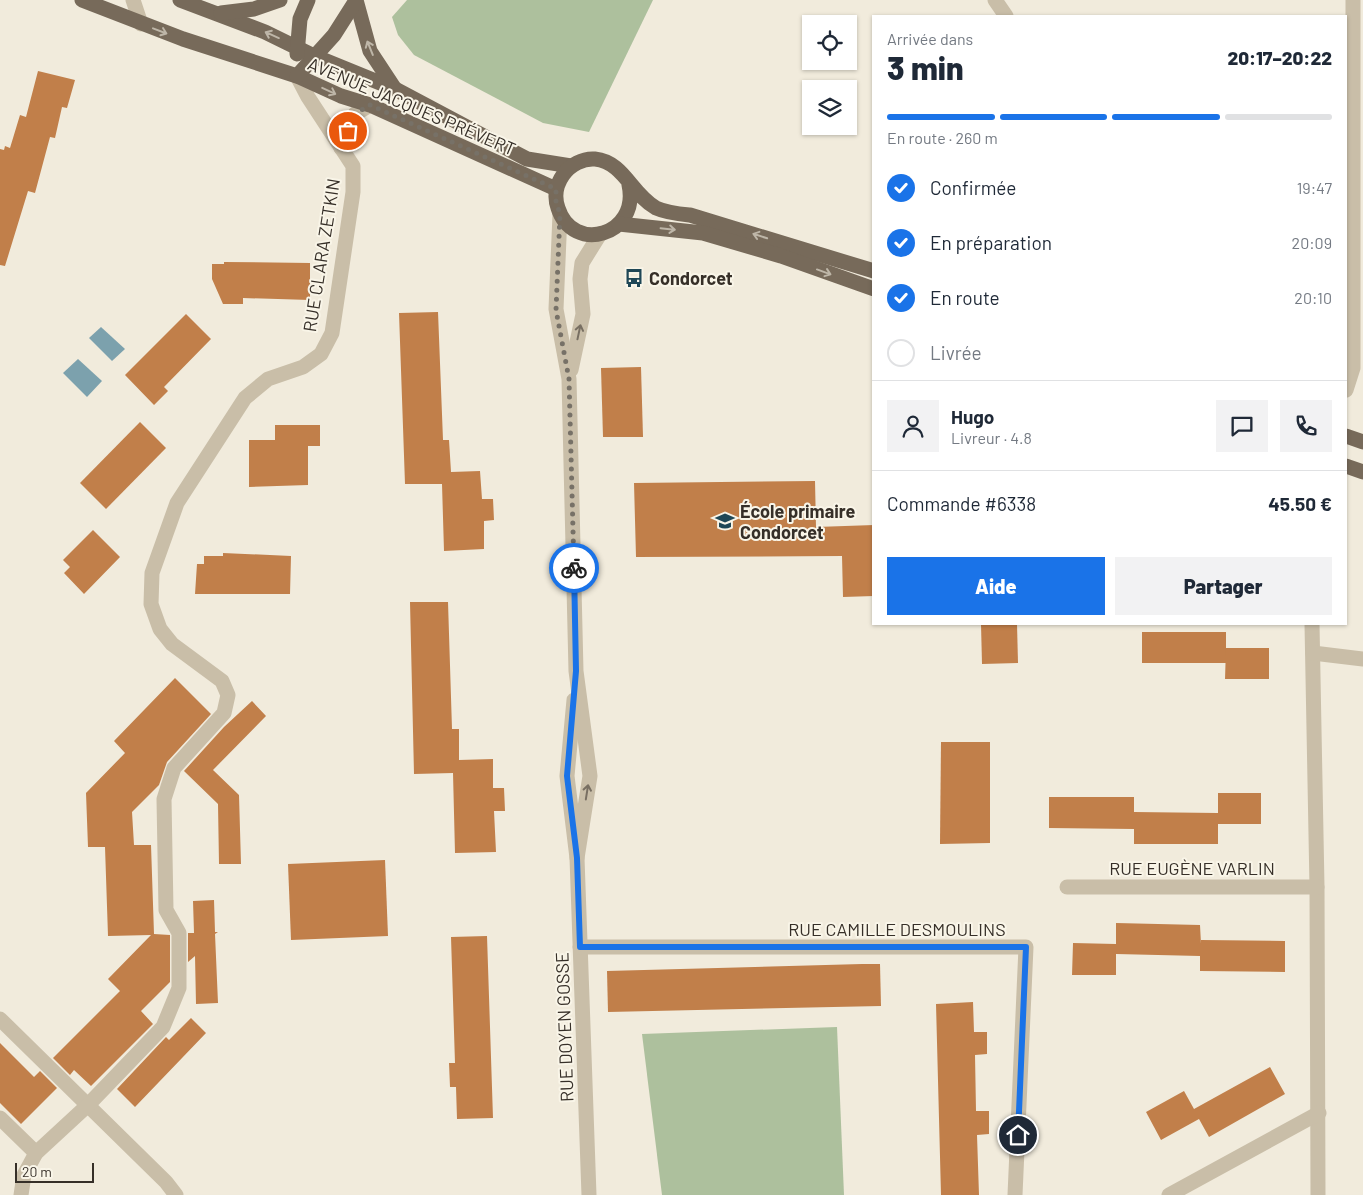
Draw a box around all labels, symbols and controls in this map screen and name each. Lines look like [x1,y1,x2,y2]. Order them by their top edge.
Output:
map controls [802,15,857,135]
button: locate [802,15,857,70]
one-way arrow [152,26,167,36]
text: Arrivée dans [887,29,973,48]
one-way arrow [265,30,280,40]
one-way arrow [365,41,374,56]
text: 20:17–20:22 [1227,46,1332,69]
text: 3 min [887,48,964,86]
street label: AVENUE JACQUES PRÉVERT [305,52,519,160]
button: layers [802,80,857,135]
one-way arrow [321,87,336,96]
pin [327,110,369,152]
icon: bag [334,117,362,145]
text: En route · 260 m [887,128,998,147]
icon: check [887,174,915,202]
text: Confirmée [930,176,1017,199]
street label: RUE CLARA ZETKIN [298,177,344,333]
text: 19:47 [1297,178,1332,197]
one-way arrow [659,224,675,234]
icon: check [887,229,915,257]
one-way arrow [753,231,769,240]
text: En préparation [930,231,1052,254]
text: 20:09 [1292,233,1332,252]
bus stop icon: Condorcet [623,267,645,289]
place label: Condorcet [649,267,733,289]
one-way arrow [816,268,831,277]
icon: check [887,284,915,312]
text: En route [930,286,1000,309]
text: 20:10 [1294,288,1332,307]
one-way arrow [575,324,585,340]
text: Livrée [930,341,982,364]
button: person [887,400,939,452]
button: chat [1216,400,1268,452]
button: phone [1280,400,1332,452]
text: Hugo [951,405,994,428]
text: Livreur · 4.8 [951,428,1032,447]
text: Commande #6338 [887,492,1036,515]
text: 45.50 € [1268,492,1332,515]
place label: École primaire Condorcet [740,500,855,543]
school or university icon: École primaire Condorcet [714,510,736,532]
courier [549,543,599,593]
icon: bike [560,554,588,582]
button: Aide [887,557,1105,615]
button: Partager [1115,557,1332,615]
one-way arrow [582,785,592,801]
street label: RUE EUGÈNE VARLIN [1109,857,1275,879]
street label: RUE CAMILLE DESMOULINS [788,918,1006,940]
street label: RUE DOYEN GOSSE [550,952,578,1102]
pin [997,1114,1039,1156]
icon: home [1004,1121,1032,1149]
scale bar [15,1160,94,1183]
text: 20 m [22,1163,52,1180]

